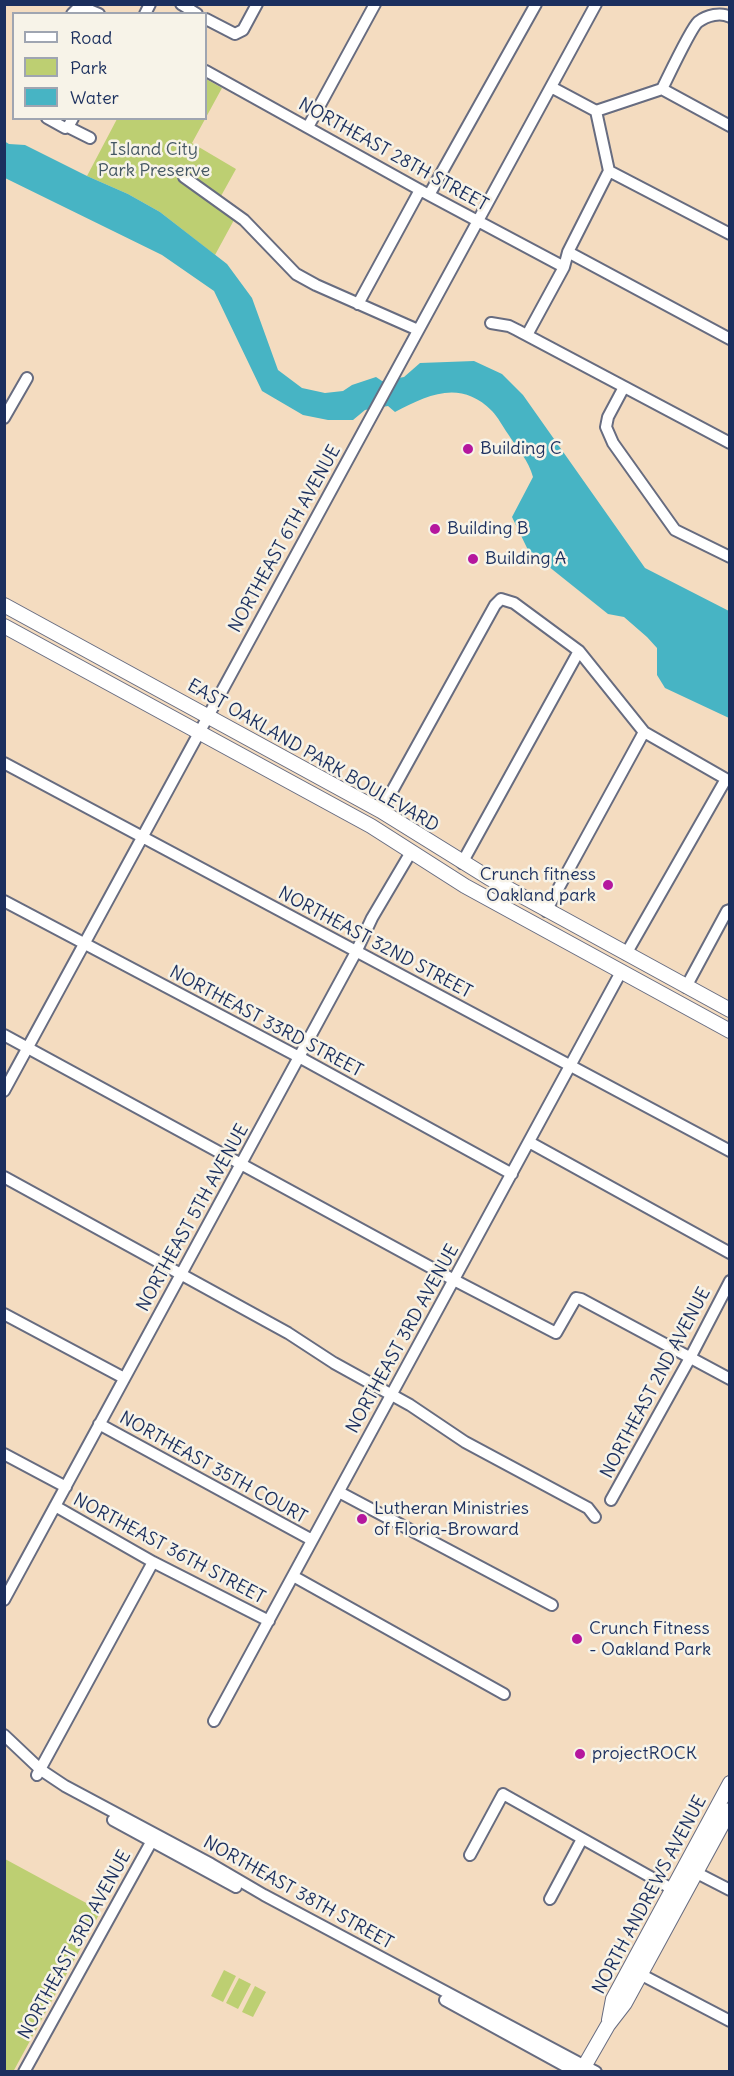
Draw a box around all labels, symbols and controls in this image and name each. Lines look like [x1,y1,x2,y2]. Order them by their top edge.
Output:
legend [12,12,207,120]
text: Road [70,26,112,49]
text: Park [70,56,107,79]
text: Water [70,86,119,109]
street label: NORTHEAST 28TH STREET [294,94,492,216]
park label: Island City Park Preserve [98,139,210,182]
place label: Building C [480,438,562,460]
street label: NORTHEAST 6TH AVENUE [224,442,346,636]
marker: Building C [461,442,475,456]
place label: Building B [447,518,529,540]
marker: Building B [428,522,442,536]
place label: Building A [485,548,566,570]
marker: Building A [466,552,480,566]
street label: EAST OAKLAND PARK BOULEVARD [183,675,443,837]
place label: Crunch fitness Oakland park [480,864,596,906]
marker: Crunch fitness Oakland park [601,878,615,892]
street label: NORTHEAST 32ND STREET [274,883,476,1003]
street label: NORTHEAST 33RD STREET [166,962,366,1082]
street label: NORTHEAST 5TH AVENUE [132,1121,254,1315]
street label: NORTHEAST 3RD AVENUE [342,1241,464,1437]
street label: NORTHEAST 2ND AVENUE [596,1284,716,1482]
street label: NORTHEAST 35TH COURT [115,1407,311,1529]
street label: NORTHEAST 36TH STREET [69,1489,269,1609]
place label: Lutheran Ministries of Floria-Broward [374,1498,529,1540]
marker: Lutheran Ministries of Floria-Broward [355,1512,369,1526]
place label: Crunch Fitness - Oakland Park [589,1618,711,1660]
marker: Crunch Fitness - Oakland Park [570,1632,584,1646]
place label: projectROCK [592,1743,697,1765]
marker: projectROCK [573,1747,587,1761]
street label: NORTH ANDREWS AVENUE [588,1792,712,1998]
street label: NORTHEAST 38TH STREET [199,1832,397,1954]
street label: NORTHEAST 3RD AVENUE [14,1847,136,2043]

